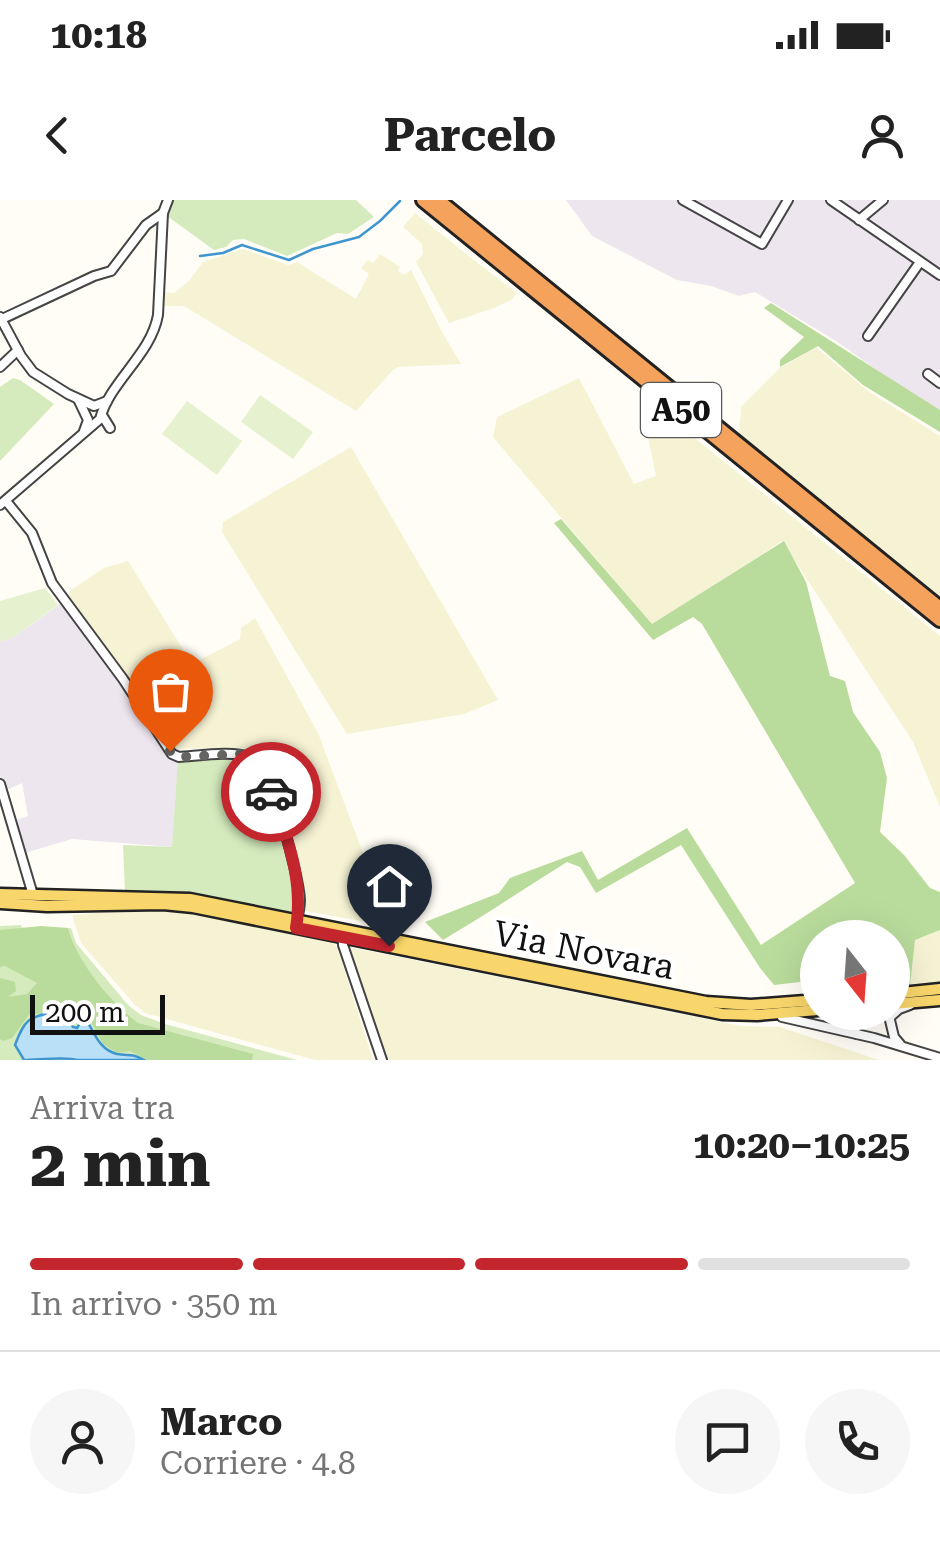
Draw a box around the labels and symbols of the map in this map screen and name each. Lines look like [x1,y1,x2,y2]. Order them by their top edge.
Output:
road number: A50 [641,383,721,437]
pin [128,649,213,752]
courier [221,742,321,842]
pin [347,844,432,947]
street label: Via Novara [490,913,678,988]
north arrow [800,920,910,1030]
scale bar [30,990,165,1034]

